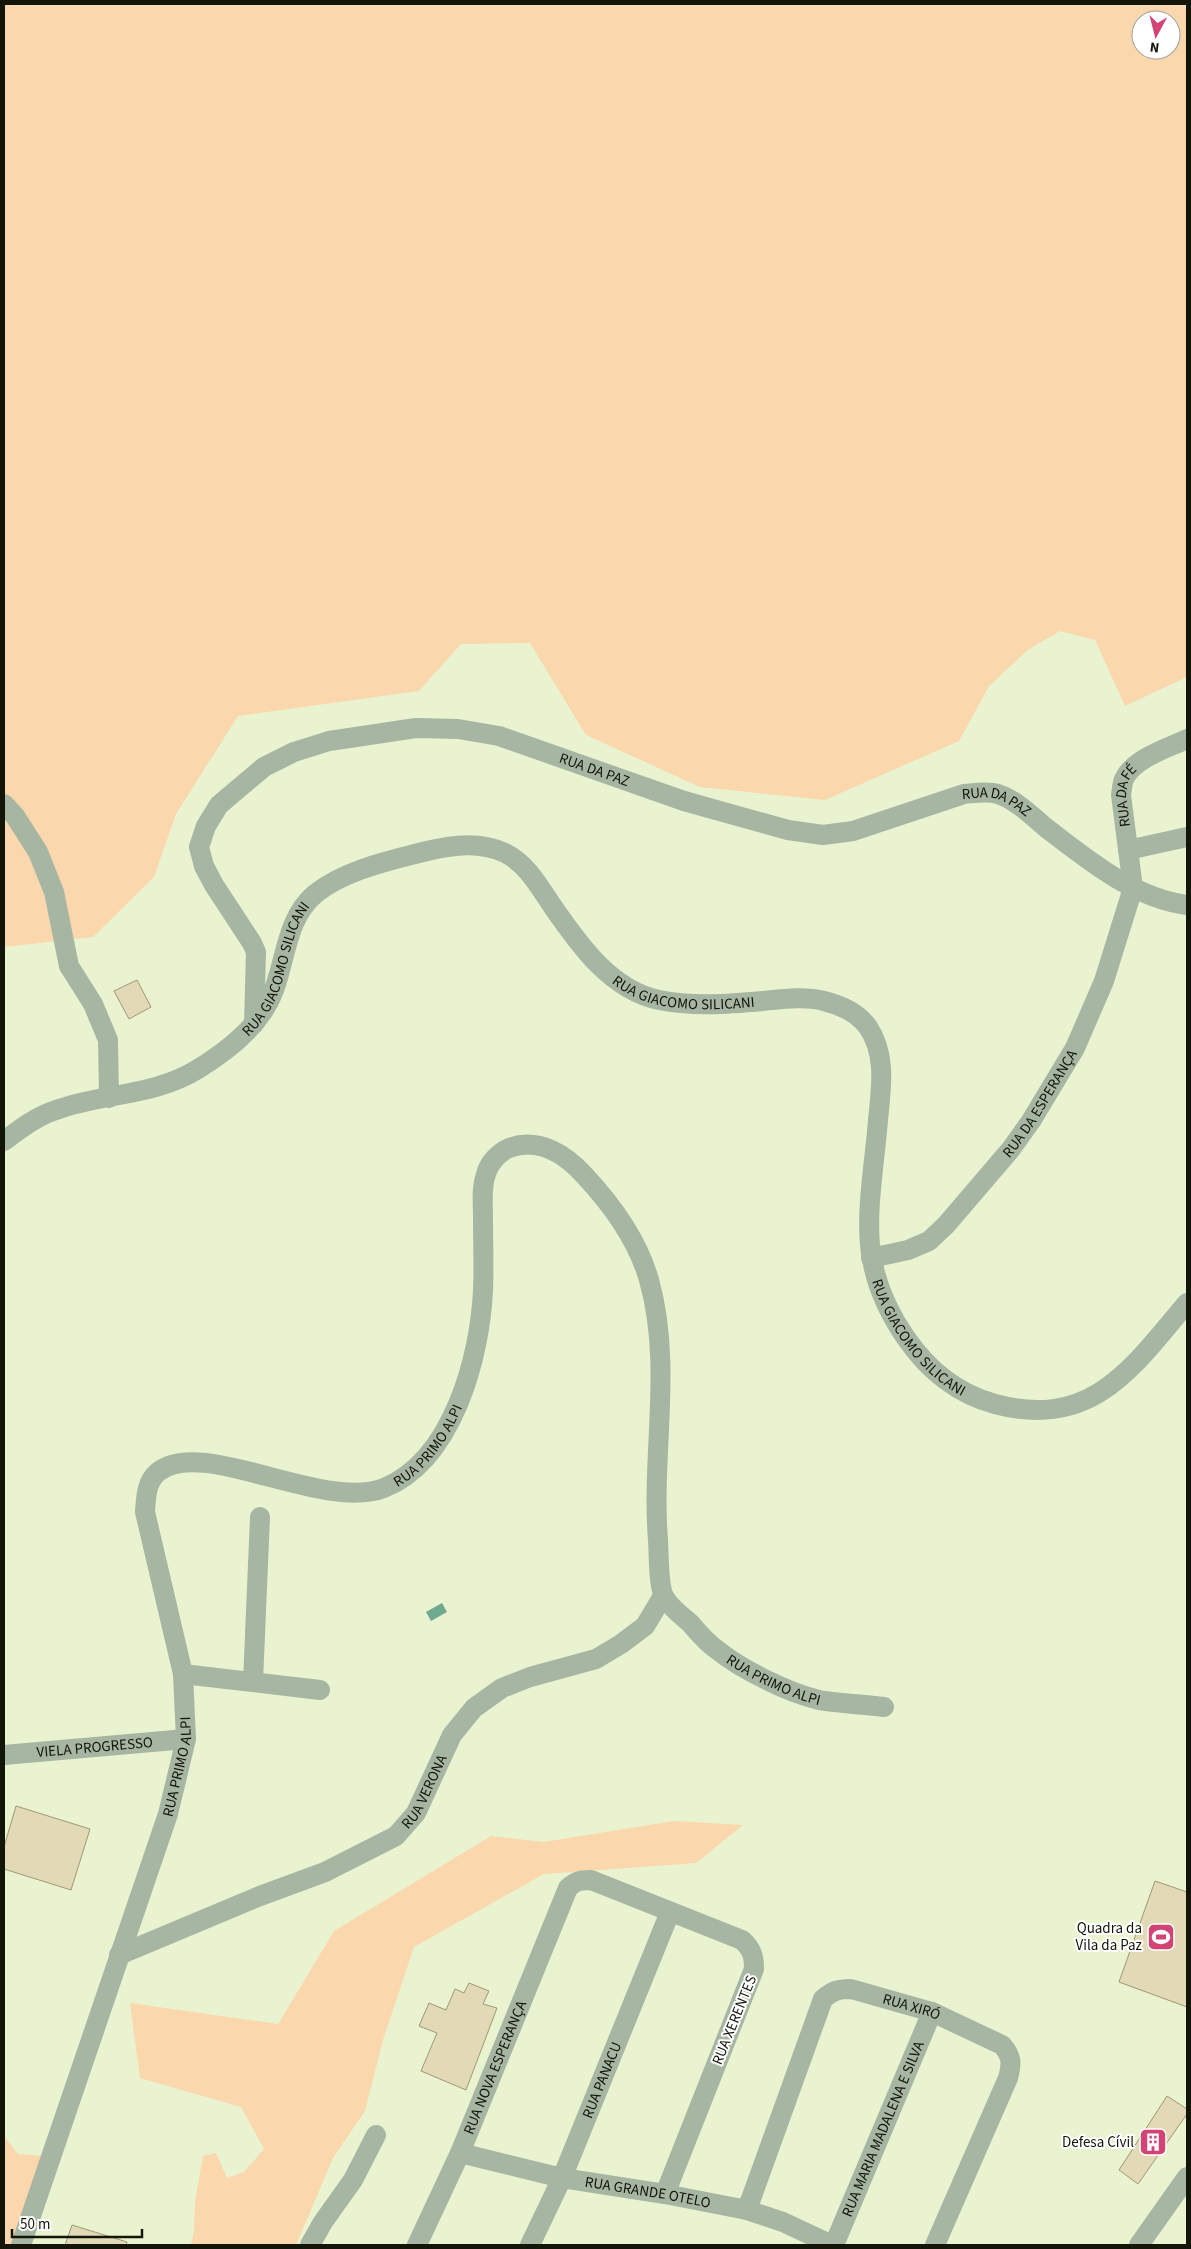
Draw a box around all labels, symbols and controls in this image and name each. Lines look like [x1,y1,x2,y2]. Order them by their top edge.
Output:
north arrow [1131,10,1181,60]
text: N [1149,36,1160,57]
street label: RUA DA PAZ [556,748,632,792]
street label: RUA DA FÉ [1111,759,1142,828]
street label: RUA DA PAZ [961,782,1036,822]
street label: RUA GIACOMO SILICANI [238,897,315,1041]
street label: RUA GIACOMO SILICANI [608,971,756,1015]
street label: RUA DA ESPERANÇA [998,1045,1083,1163]
street label: RUA GIACOMO SILICANI [866,1276,969,1401]
street label: RUA PRIMO ALPI [390,1401,468,1492]
street label: RUA PRIMO ALPI [722,1649,823,1711]
street label: RUA PRIMO ALPI [158,1716,198,1819]
street label: VIELA PROGRESSO [36,1732,154,1763]
street label: RUA VERONA [397,1751,453,1834]
place label: Quadra da Vila da Paz [1076,1918,1142,1956]
sports icon: Quadra da Vila da Paz [1146,1922,1176,1952]
street label: RUA XERENTES [707,1972,762,2068]
street label: RUA XIRÓ [880,1989,944,2026]
street label: RUA NOVA ESPERANÇA [459,1997,532,2138]
street label: RUA MARIA MADALENA E SILVA [837,2037,930,2220]
street label: RUA PANACU [577,2039,627,2122]
building icon: Defesa Cívil [1138,2127,1168,2157]
place label: Defesa Cívil [1062,2132,1134,2153]
street label: RUA GRANDE OTELO [583,2172,713,2214]
scale bar [12,2206,142,2238]
text: 50 m [20,2214,50,2235]

